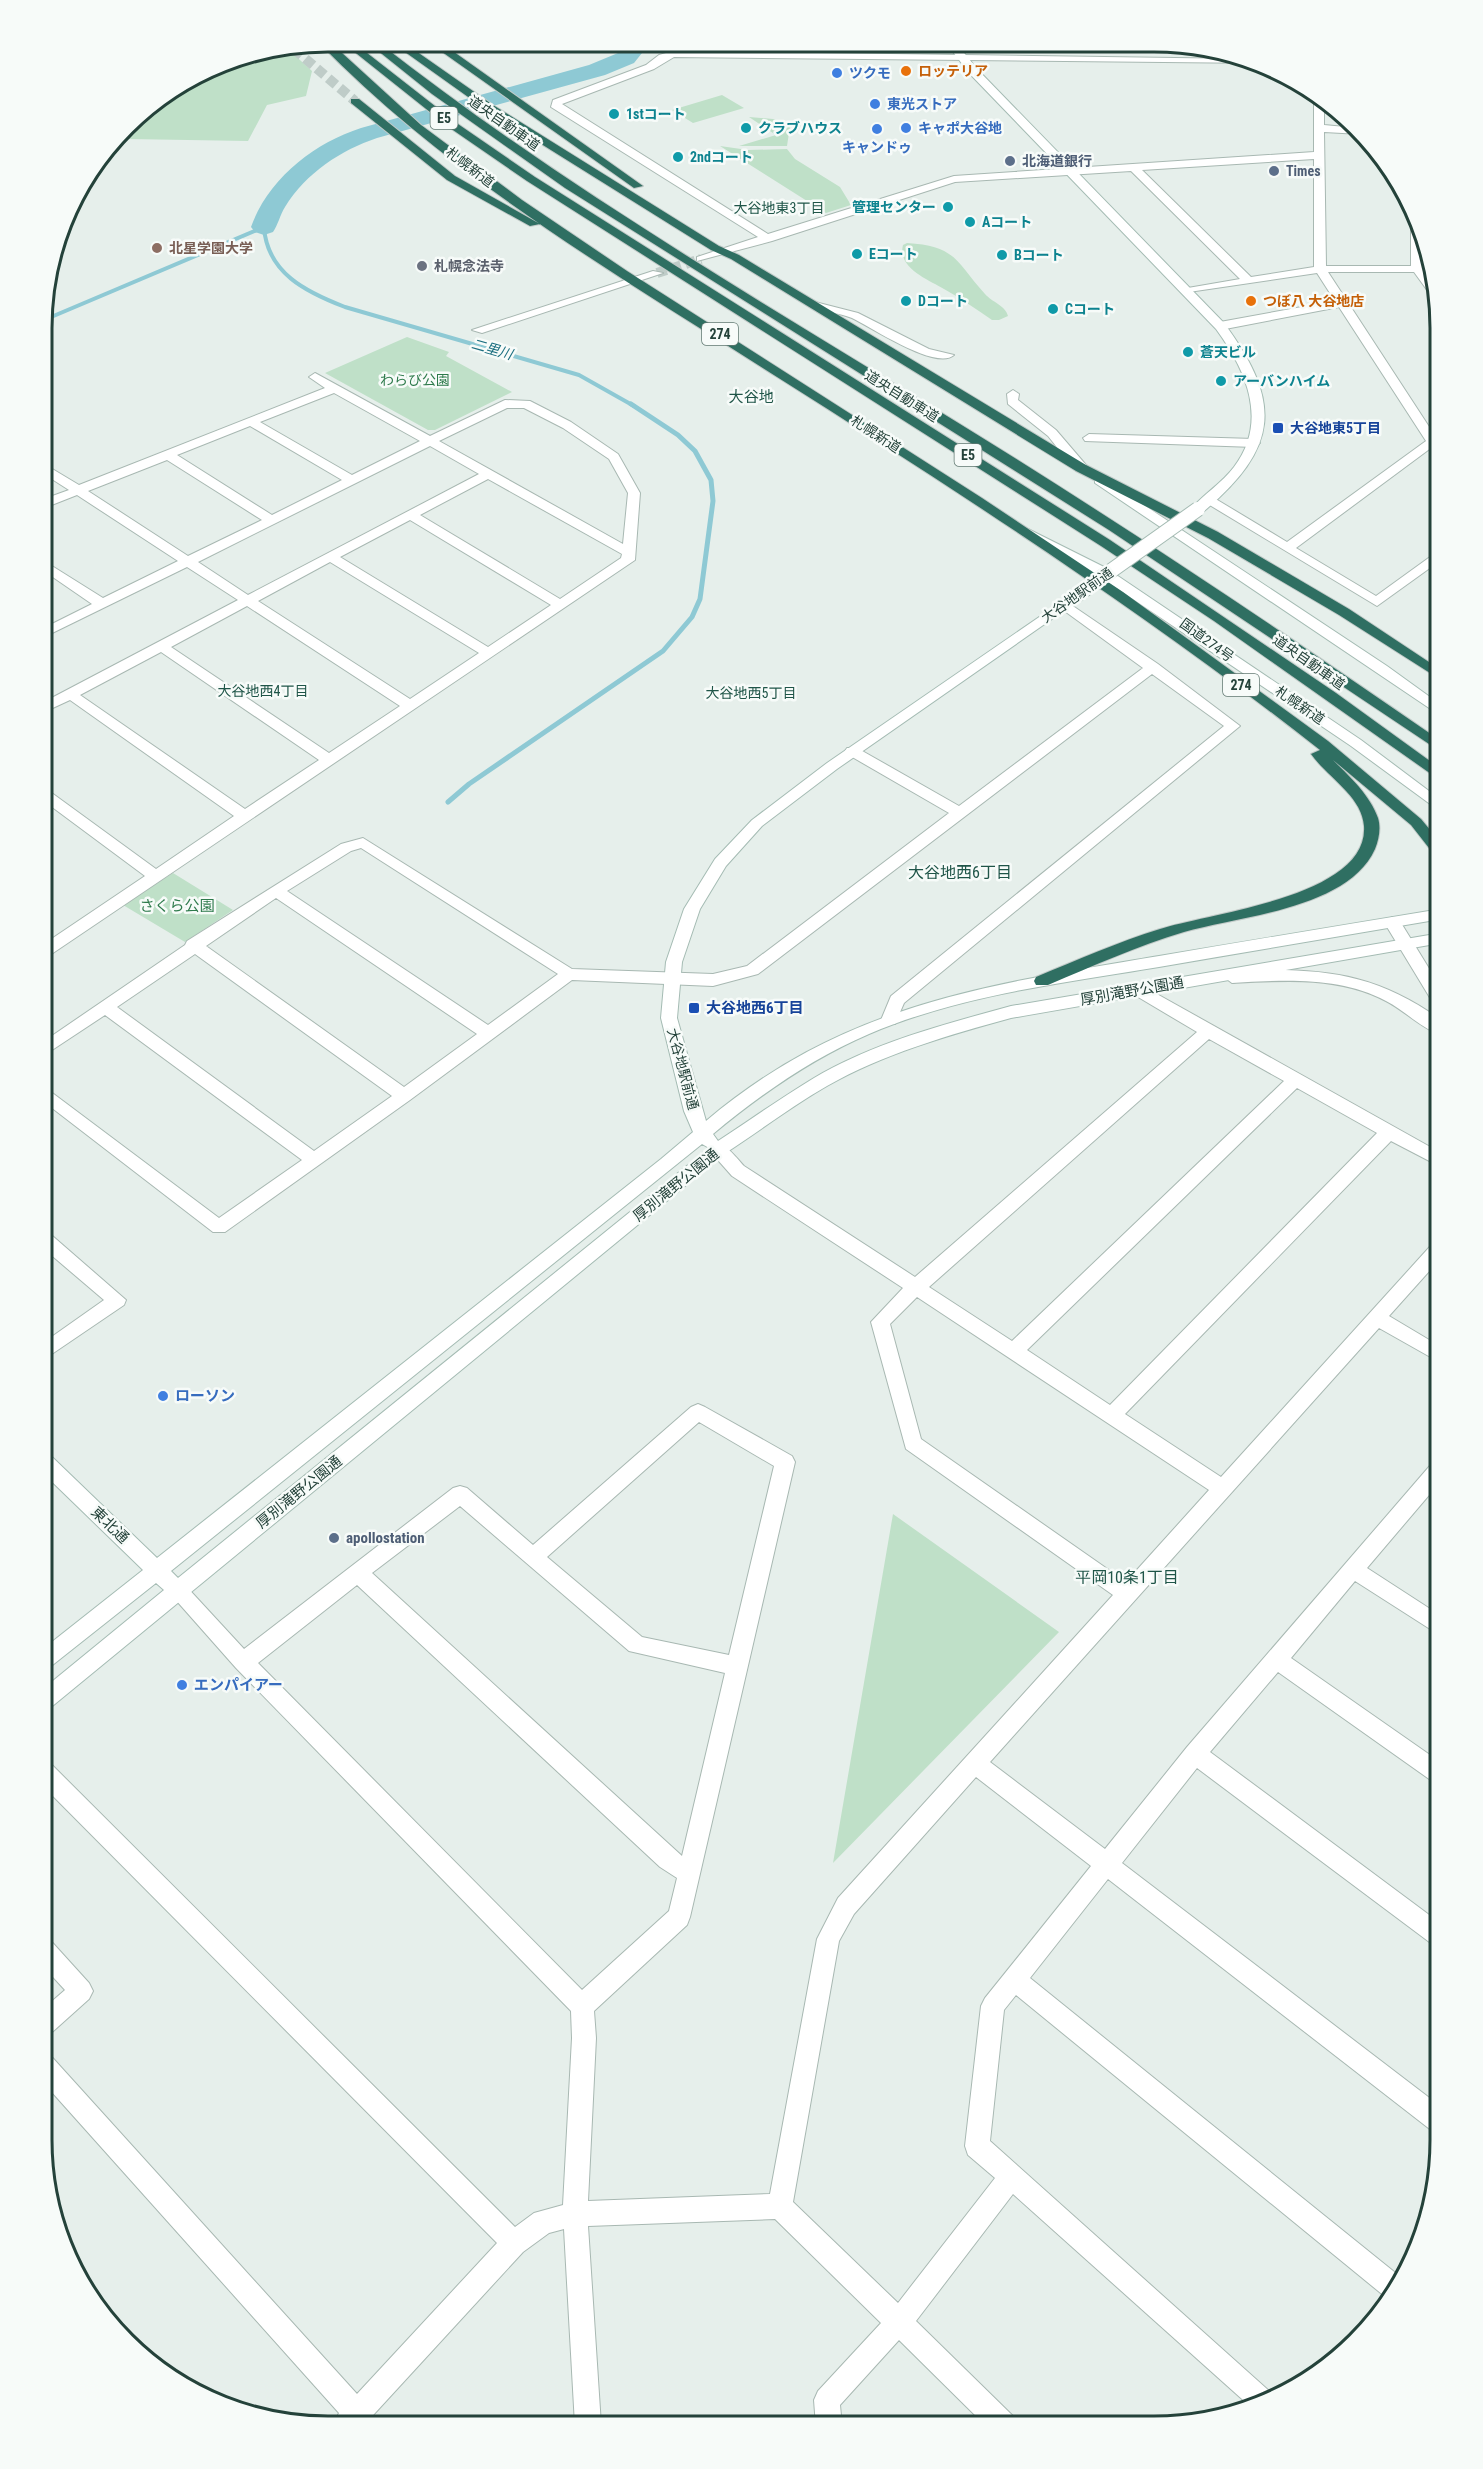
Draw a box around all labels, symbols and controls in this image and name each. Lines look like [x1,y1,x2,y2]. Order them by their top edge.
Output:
place label: ロッテリア [918,63,988,79]
marker: ロッテリア [899,64,913,78]
place label: ツクモ [849,65,891,81]
marker: ツクモ [830,66,844,80]
street label: 道央自動車道 [465,92,543,154]
place label: 東光ストア [887,96,957,112]
marker: 東光ストア [868,97,882,111]
place label: 1stコート [626,106,686,122]
road number: E5 [430,107,458,129]
marker: 1stコート [607,107,621,121]
place label: クラブハウス [758,120,842,136]
place label: キャポ大谷地 [918,120,1002,136]
marker: クラブハウス [739,121,753,135]
marker: キャポ大谷地 [899,121,913,135]
marker: キャンドゥ [870,122,884,136]
place label: キャンドゥ [842,139,912,155]
street label: 札幌新道 [443,144,497,190]
place label: 2ndコート [690,149,753,165]
marker: 2ndコート [671,150,685,164]
place label: 北海道銀行 [1022,153,1092,169]
marker: 北海道銀行 [1003,154,1017,168]
place label: Times [1286,163,1321,179]
marker: Times [1267,164,1281,178]
place label: 管理センター [852,199,936,215]
district label: 大谷地東3丁目 [734,200,824,216]
marker: 管理センター [941,200,955,214]
place label: Aコート [982,214,1032,230]
marker: Aコート [963,215,977,229]
place label: 北星学園大学 [169,240,253,256]
marker: 北星学園大学 [150,241,164,255]
place label: Eコート [869,246,918,262]
marker: Eコート [850,247,864,261]
place label: Bコート [1014,247,1064,263]
marker: Bコート [995,248,1009,262]
place label: 札幌念法寺 [434,258,504,274]
marker: 札幌念法寺 [415,259,429,273]
place label: Dコート [918,293,968,309]
place label: つぼ八 大谷地店 [1263,293,1364,309]
marker: Dコート [899,294,913,308]
marker: つぼ八 大谷地店 [1244,294,1258,308]
place label: Cコート [1065,301,1115,317]
marker: Cコート [1046,302,1060,316]
road number: 274 [702,323,738,345]
water label: 二里川 [470,336,516,363]
place label: 蒼天ビル [1200,344,1256,360]
marker: 蒼天ビル [1181,345,1195,359]
street label: 道央自動車道 [862,367,942,425]
park label: わらび公園 [380,372,450,388]
place label: アーバンハイム [1233,373,1330,389]
marker: アーバンハイム [1214,374,1228,388]
district label: 大谷地 [728,388,774,406]
street label: 札幌新道 [848,412,904,456]
place label: 大谷地東5丁目 [1290,420,1381,436]
marker: 大谷地東5丁目 [1271,421,1285,435]
road number: E5 [954,444,982,466]
street label: 大谷地駅前通 [1038,564,1116,626]
street label: 国道274号 [1177,615,1237,665]
street label: 道央自動車道 [1270,631,1348,693]
road number: 274 [1223,674,1259,696]
district label: 大谷地西4丁目 [218,683,308,699]
street label: 札幌新道 [1272,683,1328,727]
district label: 大谷地西5丁目 [706,685,796,701]
district label: 大谷地西6丁目 [908,863,1012,882]
park label: さくら公園 [139,897,215,915]
street label: 厚別滝野公園通 [1079,973,1185,1009]
place label: 大谷地西6丁目 [706,999,804,1017]
marker: 大谷地西6丁目 [687,1001,701,1015]
street label: 大谷地駅前通 [664,1026,702,1112]
street label: 厚別滝野公園通 [630,1145,722,1225]
place label: ローソン [175,1387,235,1405]
marker: ローソン [156,1389,170,1403]
street label: 厚別滝野公園通 [253,1452,345,1532]
street label: 東北通 [88,1503,132,1547]
place label: apollostation [346,1529,425,1547]
marker: apollostation [327,1531,341,1545]
district label: 平岡10条1丁目 [1075,1568,1179,1587]
place label: エンパイアー [194,1676,283,1694]
marker: エンパイアー [175,1678,189,1692]

